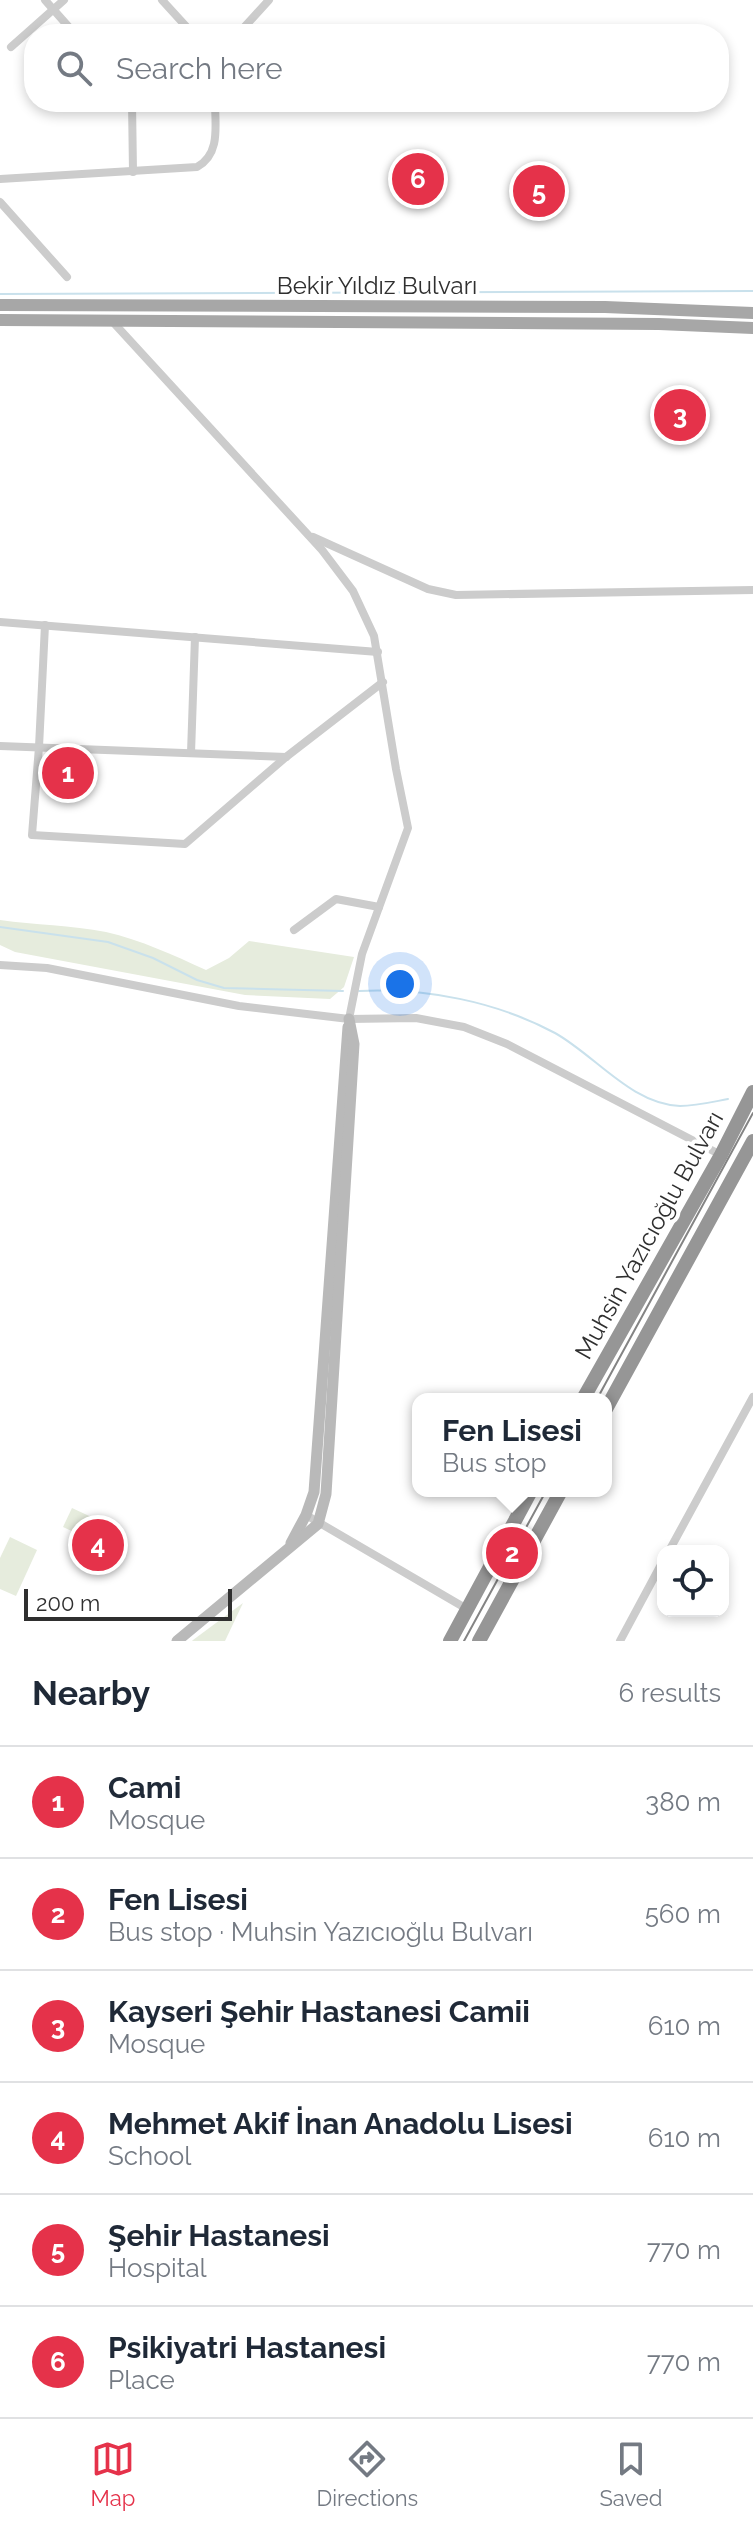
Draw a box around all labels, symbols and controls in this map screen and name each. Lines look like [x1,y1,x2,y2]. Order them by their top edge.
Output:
search box [24,24,729,112]
icon: search [52,46,96,90]
text: Search here [116,51,283,86]
pin: 6 [392,149,444,209]
pin: 5 [513,161,565,221]
street label: Bekir Yıldız Bulvarı [277,271,477,300]
pin: 3 [654,385,706,445]
pin: 1 [42,743,94,803]
your location [380,964,420,1004]
street label: Muhsin Yazıcıoğlu Bulvarı [569,1106,729,1364]
popup [412,1393,612,1497]
text: Fen Lisesi [442,1413,582,1448]
text: Bus stop [442,1448,547,1478]
pin: 4 [72,1515,124,1575]
pin: 2 [486,1523,538,1583]
map controls [657,1545,729,1617]
button: locate [657,1545,729,1617]
scale bar [24,1585,232,1621]
text: 200 m [36,1590,100,1616]
text: Nearby [32,1673,150,1713]
text: 6 results [618,1678,721,1708]
text: Cami [108,1770,181,1805]
text: 1 [52,1787,64,1817]
text: 380 m [645,1787,721,1817]
text: Mosque [108,1805,205,1835]
text: Fen Lisesi [108,1882,248,1917]
text: 2 [51,1899,65,1929]
text: 560 m [645,1899,721,1929]
text: Bus stop · Muhsin Yazıcıoğlu Bulvarı [108,1917,533,1947]
text: Kayseri Şehir Hastanesi Camii [108,1994,530,2029]
text: 3 [51,2011,65,2041]
text: 610 m [648,2011,721,2041]
text: Mosque [108,2029,205,2059]
text: Mehmet Akif İnan Anadolu Lisesi [108,2106,573,2141]
text: 4 [51,2123,65,2153]
text: 610 m [648,2123,721,2153]
text: School [108,2141,191,2171]
text: Şehir Hastanesi [108,2218,330,2253]
text: 5 [51,2235,65,2265]
text: 770 m [647,2235,721,2265]
text: Hospital [108,2253,207,2283]
text: Psikiyatri Hastanesi [108,2330,386,2365]
text: 6 [50,2347,66,2377]
text: 770 m [647,2347,721,2377]
text: Place [108,2365,175,2395]
tab: Map [91,2437,135,2511]
tab: Directions [317,2437,418,2511]
tab: Saved [599,2437,662,2511]

